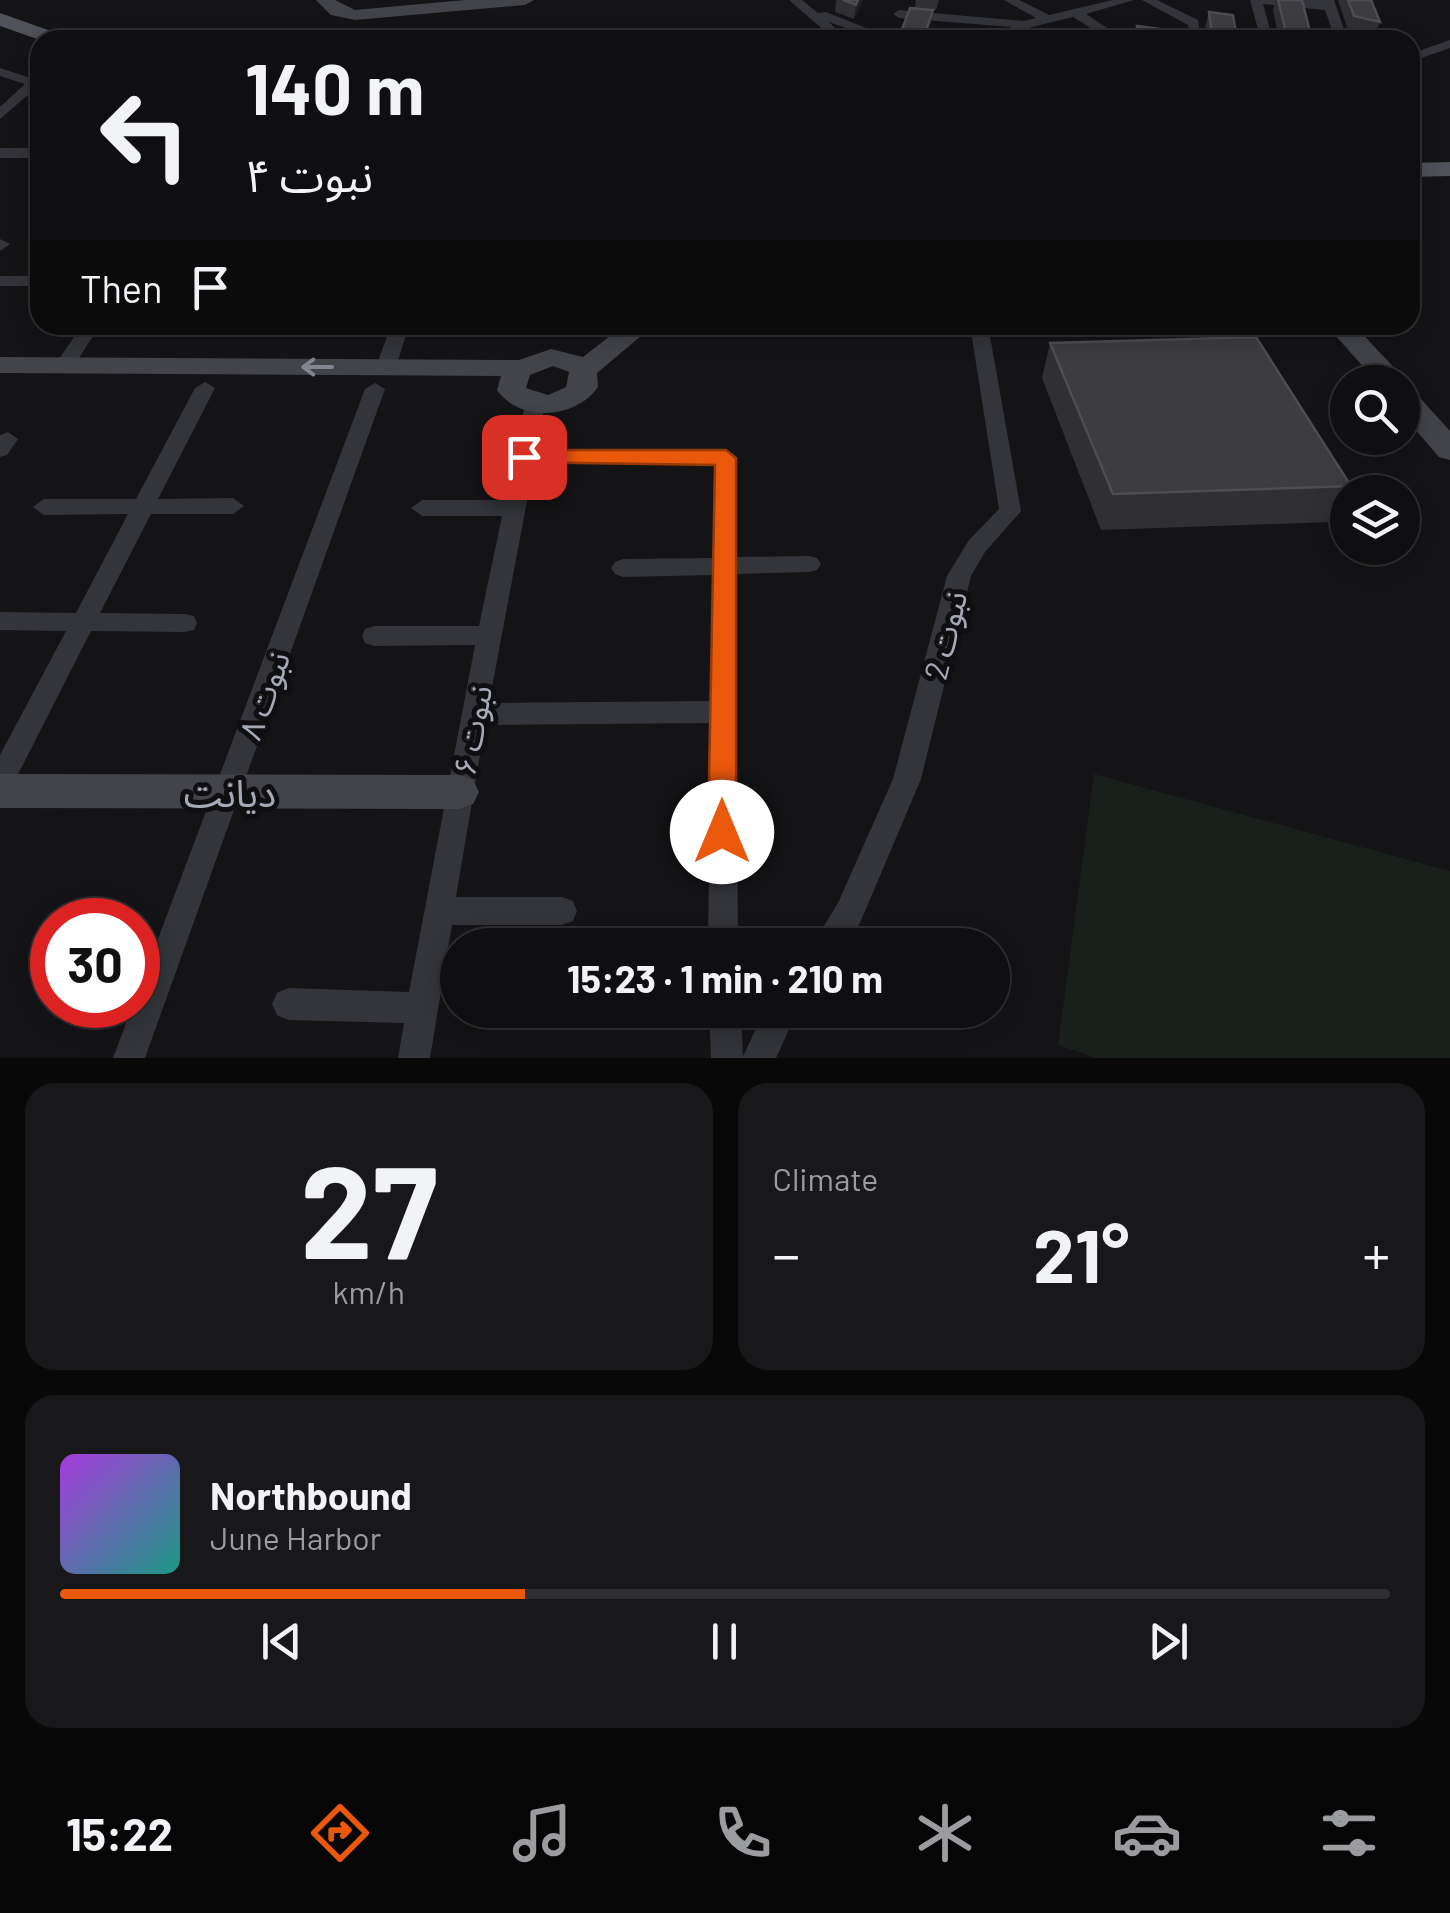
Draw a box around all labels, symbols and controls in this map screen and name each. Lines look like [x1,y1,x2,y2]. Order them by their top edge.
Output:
text: 140 m [245,45,424,129]
icon: left [80,70,210,200]
text: نبوت ۴ [245,147,373,201]
icon: arrive [183,260,238,315]
text: Then [80,265,163,311]
one-way arrow [302,358,334,376]
map controls [1330,365,1420,565]
button: search [1330,365,1420,455]
pin [482,415,567,500]
icon: arrive [497,430,552,485]
button: layers [1330,475,1420,565]
street label: نبوت 2 [915,587,975,684]
street label: نبوت ۸ [230,646,298,745]
street label: نبوت ۶ [444,682,500,779]
street label: دیانت [184,769,276,815]
position arrow [670,780,774,884]
speed limit sign: 30 [30,898,160,1028]
text: 15:23 · 1 min · 210 m [567,955,883,1001]
text: 27 [300,1129,437,1285]
text: Climate [773,1159,878,1197]
text: 21° [1033,1208,1129,1298]
text: − [773,1220,800,1286]
text: + [1362,1220,1390,1286]
text: km/h [333,1272,405,1310]
text: Northbound [210,1472,412,1518]
text: June Harbor [210,1518,381,1556]
icon: previous [254,1614,309,1669]
icon: pause [697,1614,752,1669]
icon: next [1141,1614,1196,1669]
icon: directions [305,1798,375,1868]
icon: music [507,1798,577,1868]
icon: phone [708,1798,778,1868]
icon: climate [910,1798,980,1868]
icon: car [1112,1798,1182,1868]
icon: filters [1314,1798,1384,1868]
text: 15:22 [66,1806,173,1860]

